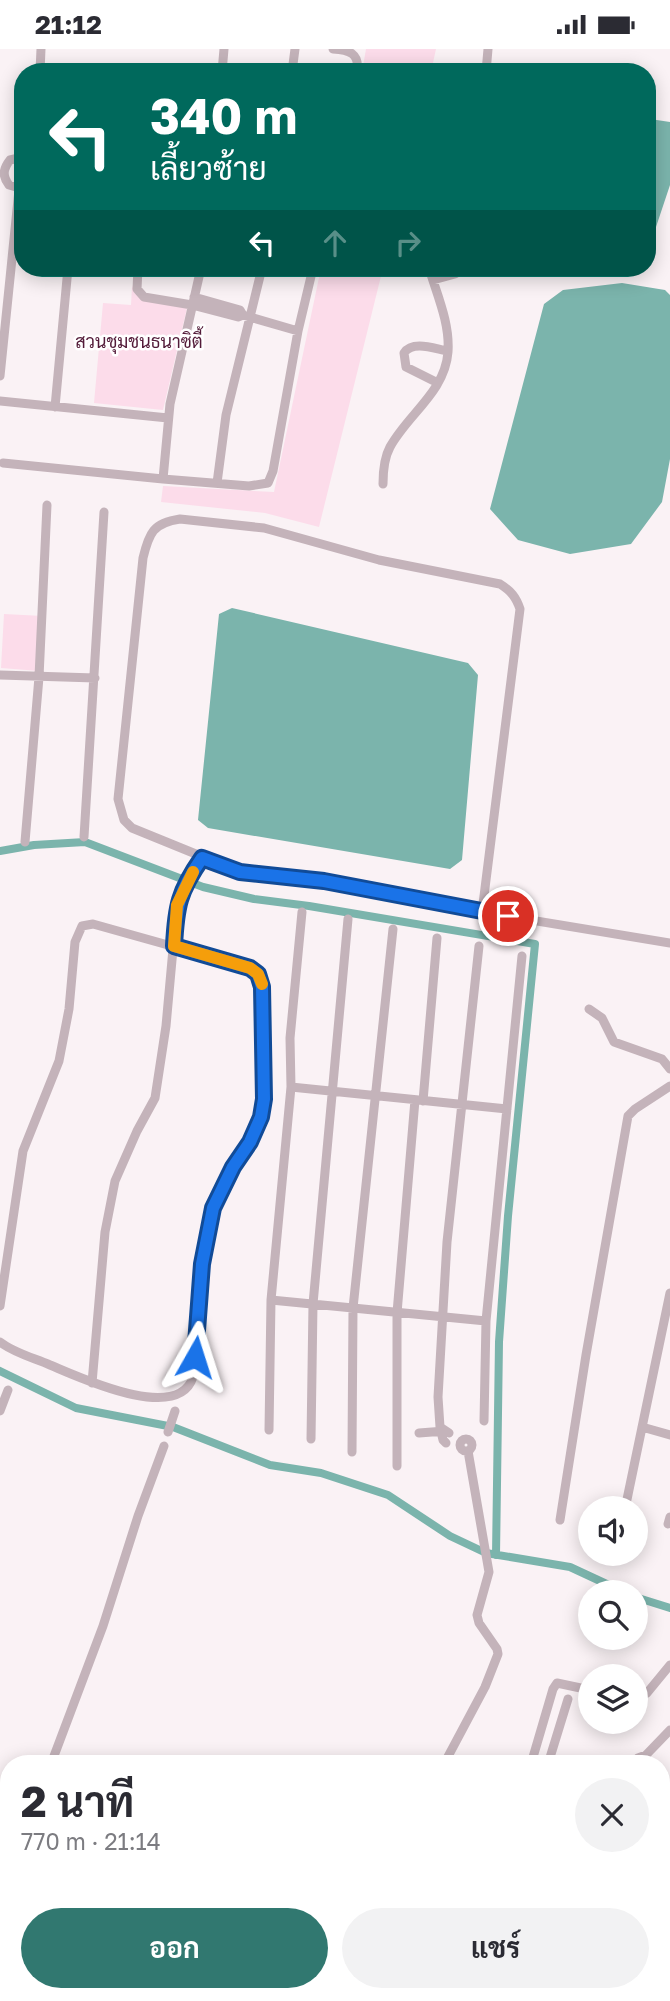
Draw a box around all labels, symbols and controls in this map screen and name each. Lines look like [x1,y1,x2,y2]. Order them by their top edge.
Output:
text: 21:12 [35,9,102,40]
text: 340 m [150,86,298,145]
icon: left [35,91,126,182]
text: เลี้ยวซ้าย [150,149,267,187]
icon: left [243,224,281,262]
icon: ahead [316,224,354,262]
icon: right [389,224,427,262]
park label: สวนชุมชนธนาซิตี้ [75,326,204,354]
pin [478,886,538,946]
icon: arrive [489,897,527,935]
position arrow [158,1320,232,1394]
map controls [578,1496,648,1734]
button: sound [578,1496,648,1566]
button: search [578,1580,648,1650]
button: layers [578,1664,648,1734]
text: 2 นาที [21,1776,134,1826]
button: close [575,1778,649,1852]
text: 770 m · 21:14 [21,1827,161,1855]
button: ออก [21,1908,328,1988]
button: แชร์ [342,1908,649,1988]

